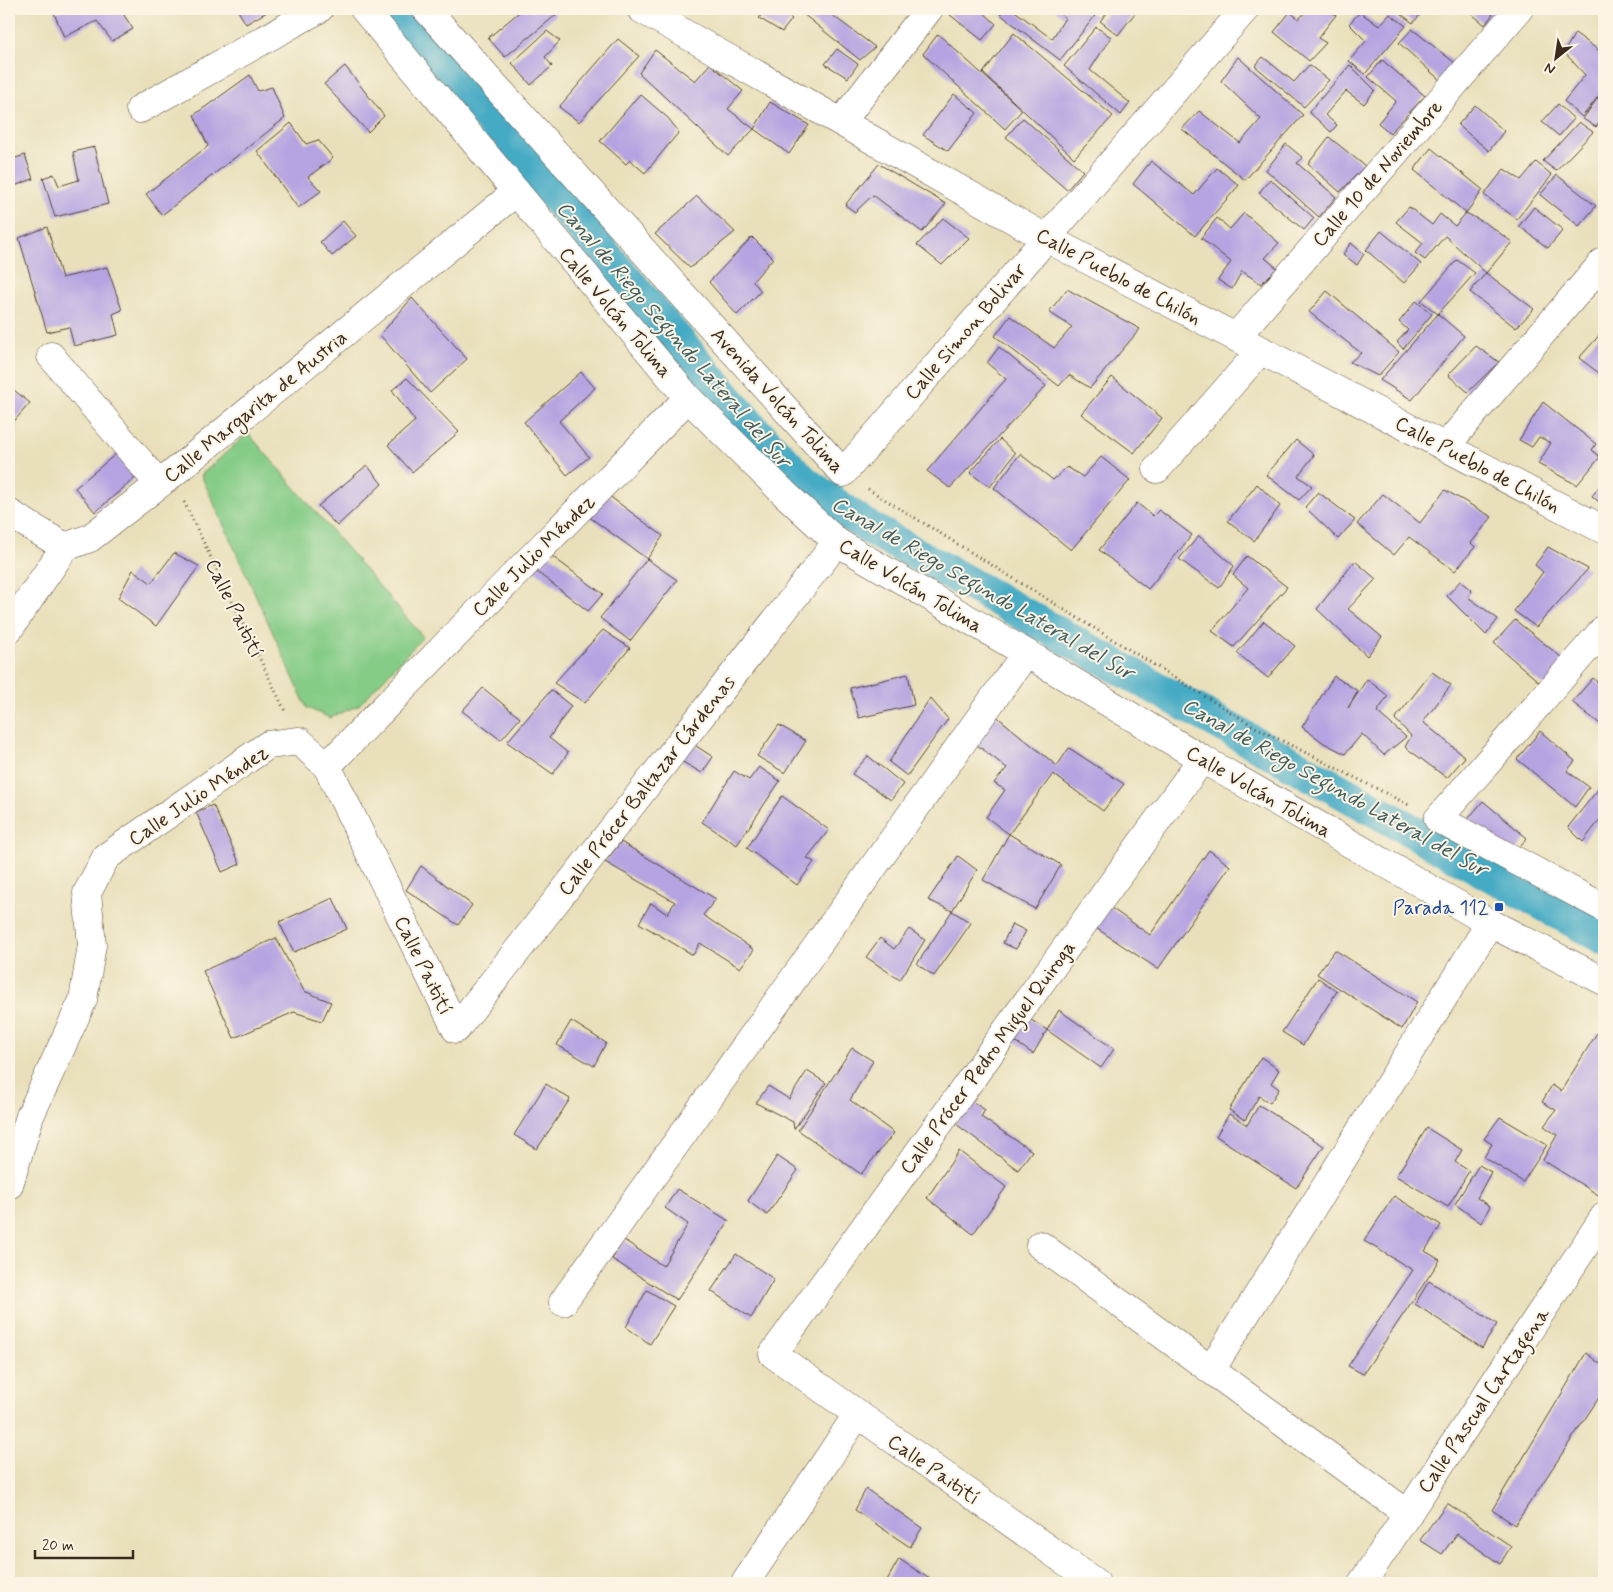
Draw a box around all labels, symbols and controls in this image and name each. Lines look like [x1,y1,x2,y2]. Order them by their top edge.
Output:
north arrow [1530,32,1580,82]
text: N [1541,58,1559,79]
street label: Calle 10 de Noviembre [1307,95,1450,253]
water label: Canal de Riego Segundo Lateral del Sur [548,195,799,478]
street label: Calle Pueblo de Chilón [1031,222,1206,332]
street label: Calle Volcán Tolima [552,242,678,384]
street label: Calle Simon Bolivar [899,257,1034,406]
street label: Avenida Volcán Tolima [704,322,850,480]
street label: Calle Margarita de Austria [159,325,354,490]
street label: Calle Pueblo de Chilón [1390,410,1565,520]
street label: Calle Julio Méndez [467,489,601,623]
water label: Canal de Riego Segundo Lateral del Sur [825,491,1142,691]
street label: Calle Volcán Tolima [833,533,987,640]
street label: Calle Paitití [198,555,269,663]
street label: Calle Prócer Baltazar Cárdenas [552,670,742,902]
water label: Canal de Riego Segundo Lateral del Sur [1176,692,1495,887]
street label: Calle Julio Méndez [124,739,274,853]
street label: Calle Volcán Tolima [1181,740,1336,845]
place label: Parada 112 [1393,895,1489,922]
marker: Parada 112 [1493,901,1505,913]
street label: Calle Paitití [387,912,458,1020]
street label: Calle Prócer Pedro Miguel Quiroga [894,936,1084,1181]
street label: Calle Pascual Cartagena [1412,1302,1559,1500]
street label: Calle Paitití [882,1428,985,1512]
scale bar [35,1527,132,1559]
text: 20 m [42,1536,74,1556]

